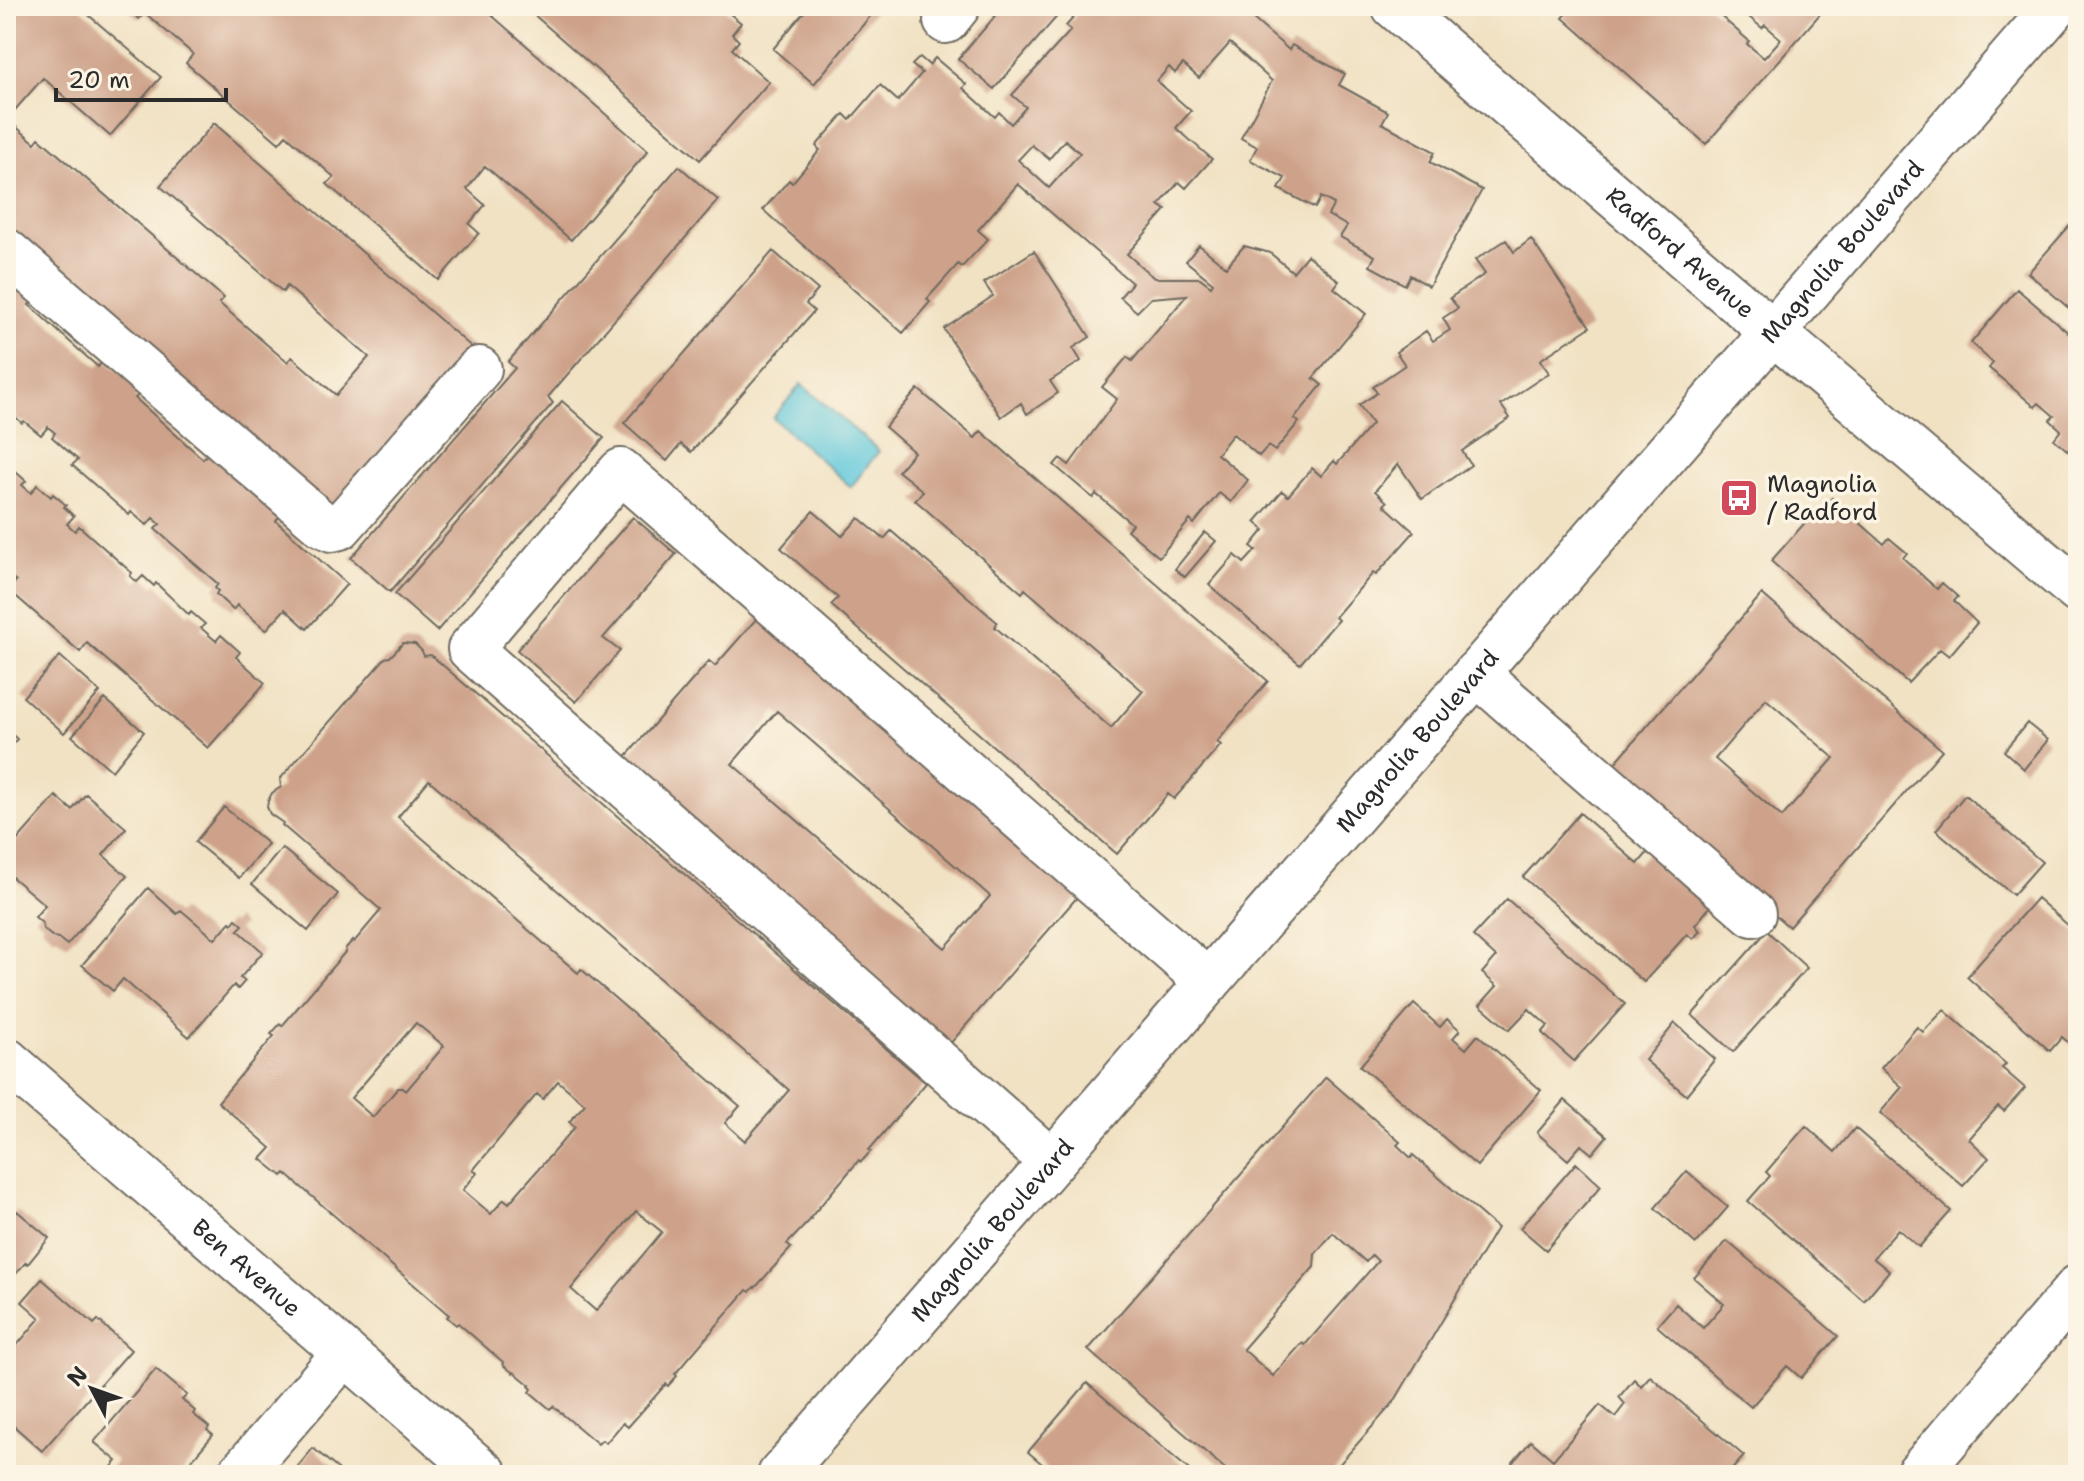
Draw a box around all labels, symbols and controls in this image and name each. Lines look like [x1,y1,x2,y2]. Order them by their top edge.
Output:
scale bar [56,52,226,102]
text: 20 m [68,64,130,96]
street label: Magnolia Boulevard [1754,153,1931,351]
street label: Radford Avenue [1599,180,1761,326]
place label: Magnolia / Radford [1767,468,1877,528]
bus stop icon: Magnolia / Radford [1718,477,1760,519]
street label: Magnolia Boulevard [1329,643,1506,840]
street label: Magnolia Boulevard [904,1132,1081,1329]
street label: Ben Avenue [185,1212,308,1324]
north arrow [52,1349,132,1429]
text: N [61,1360,94,1392]

